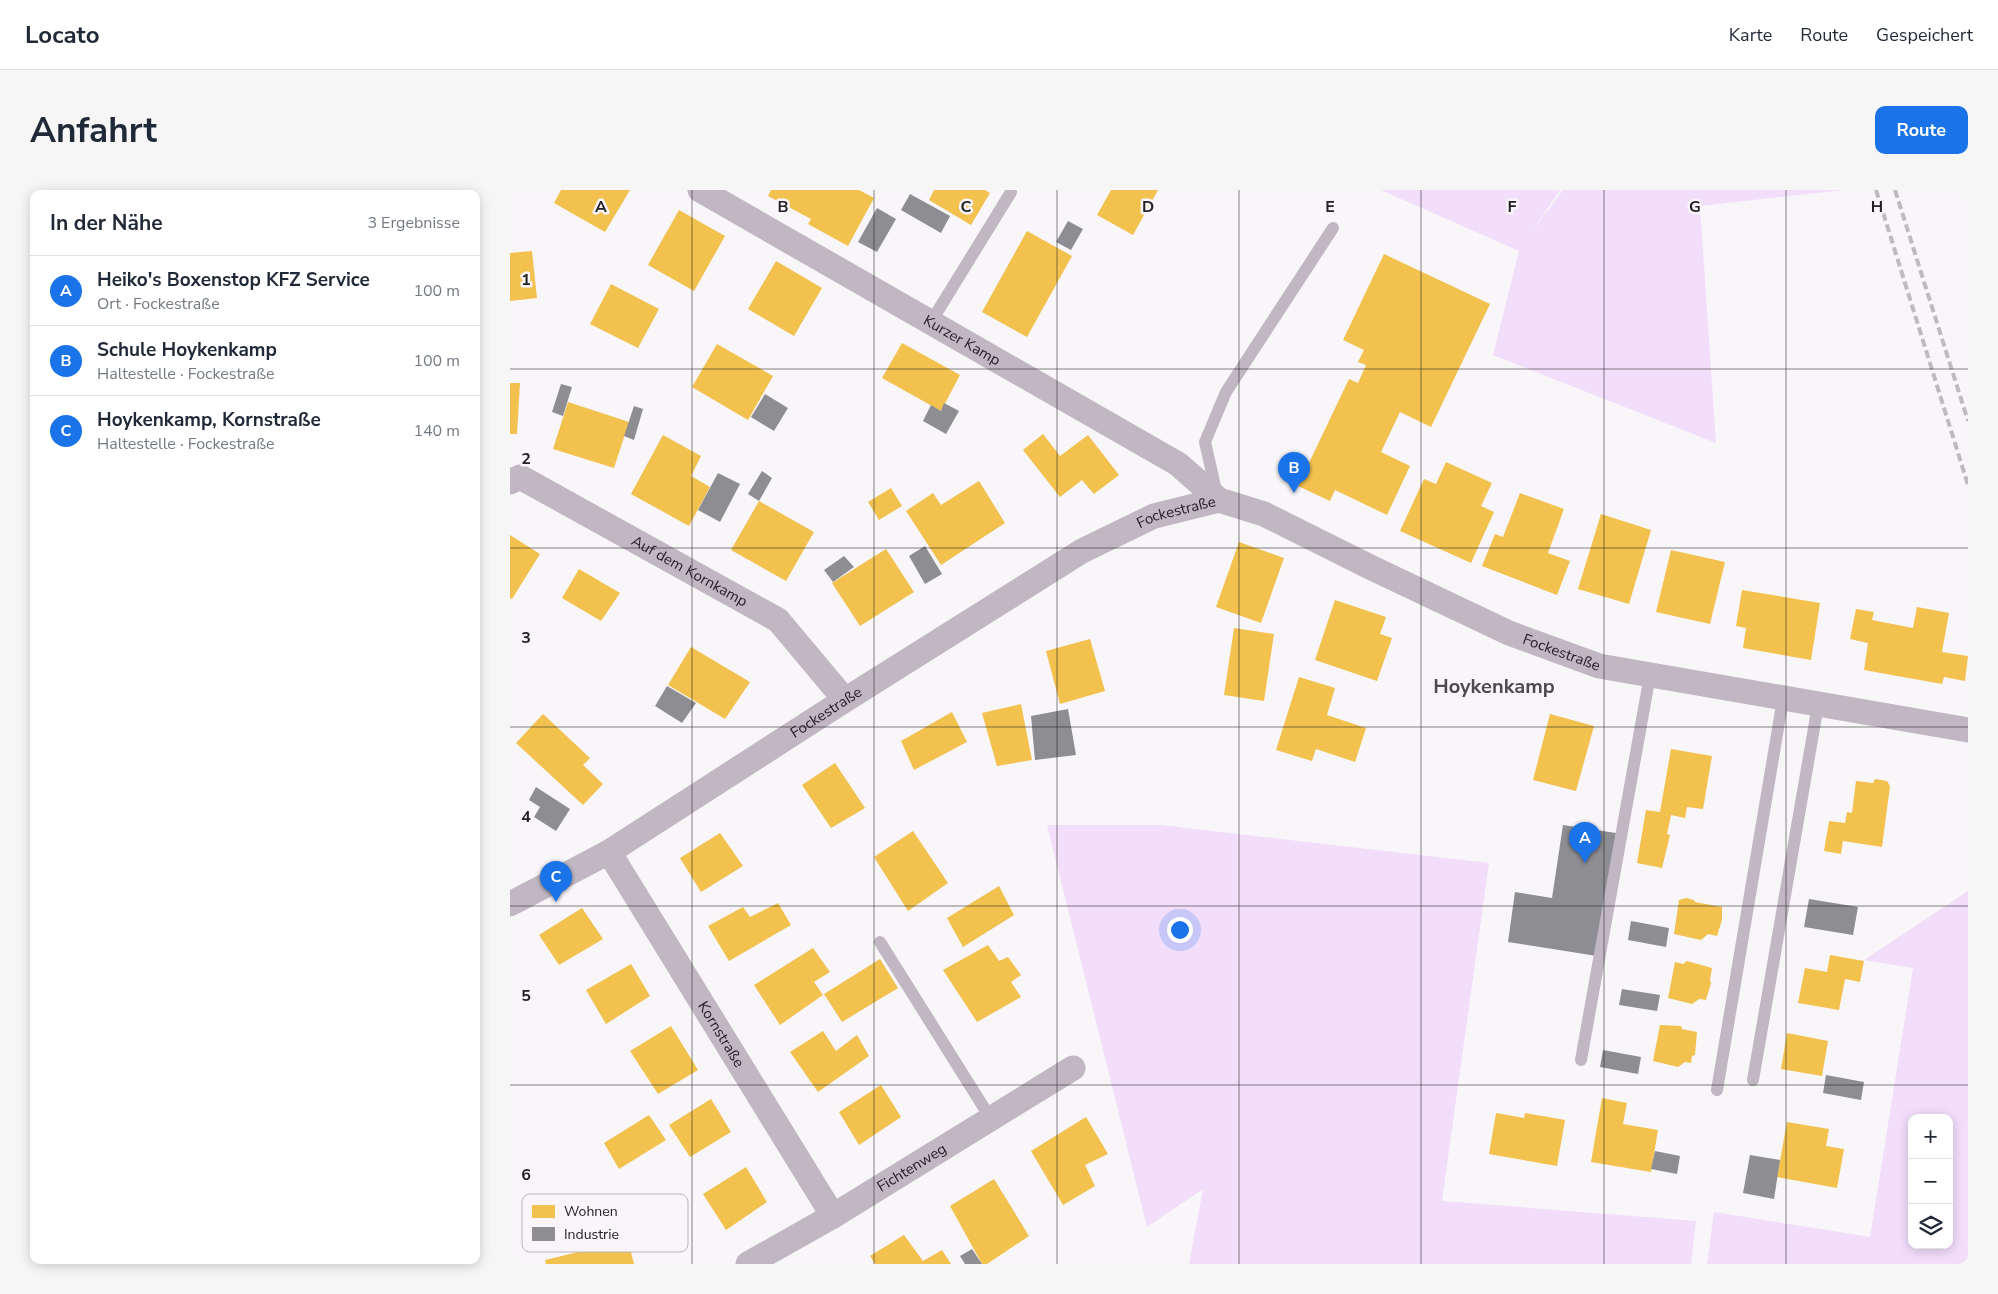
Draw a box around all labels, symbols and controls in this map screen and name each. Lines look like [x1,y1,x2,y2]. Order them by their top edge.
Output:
text: Locato [25,19,100,51]
text: Karte [1729,23,1772,47]
text: Route [1800,23,1848,47]
text: Gespeichert [1876,23,1973,47]
button: Route [1875,106,1968,154]
text: Anfahrt [30,107,157,154]
text: A [595,196,607,218]
text: B [777,196,789,218]
text: C [961,196,972,218]
text: D [1142,196,1154,218]
text: E [1325,196,1335,218]
text: F [1508,196,1517,218]
text: G [1689,196,1701,218]
text: H [1871,196,1883,218]
text: In der Nähe [50,209,163,237]
text: 3 Ergebnisse [367,212,460,234]
text: Heiko's Boxenstop KFZ Service [97,267,370,293]
text: 1 [521,269,531,291]
text: A [60,280,72,302]
text: 100 m [413,280,460,302]
text: Ort · Fockestraße [97,293,220,315]
street label: Kurzer Kamp [920,310,1005,370]
text: Schule Hoykenkamp [97,337,277,363]
text: B [60,350,72,372]
text: 100 m [413,350,460,372]
text: Haltestelle · Fockestraße [97,363,274,385]
text: Hoykenkamp, Kornstraße [97,407,321,433]
text: C [61,420,71,442]
text: 140 m [413,420,460,442]
text: Haltestelle · Fockestraße [97,433,274,455]
text: 2 [521,448,531,470]
pin: B [1278,452,1310,493]
street label: Fockestraße [1133,491,1218,533]
street label: Auf dem Kornkamp [628,531,751,611]
text: 3 [521,627,531,649]
street label: Fockestraße [1520,629,1603,676]
district label: Hoykenkamp [1433,673,1555,700]
street label: Fockestraße [786,682,866,743]
text: 4 [521,806,531,828]
pin: A [1569,822,1601,863]
pin: C [540,861,572,902]
your location [1167,917,1193,943]
text: 5 [521,985,531,1007]
street label: Kornstraße [693,997,749,1071]
map controls [1908,1114,1953,1249]
button: + [1908,1114,1953,1159]
street label: Fichtenweg [873,1138,950,1197]
button: − [1908,1159,1953,1204]
text: 6 [521,1164,531,1186]
legend [522,1194,688,1252]
text: Wohnen [564,1202,618,1221]
button: layers [1908,1204,1953,1249]
text: Industrie [564,1225,619,1244]

